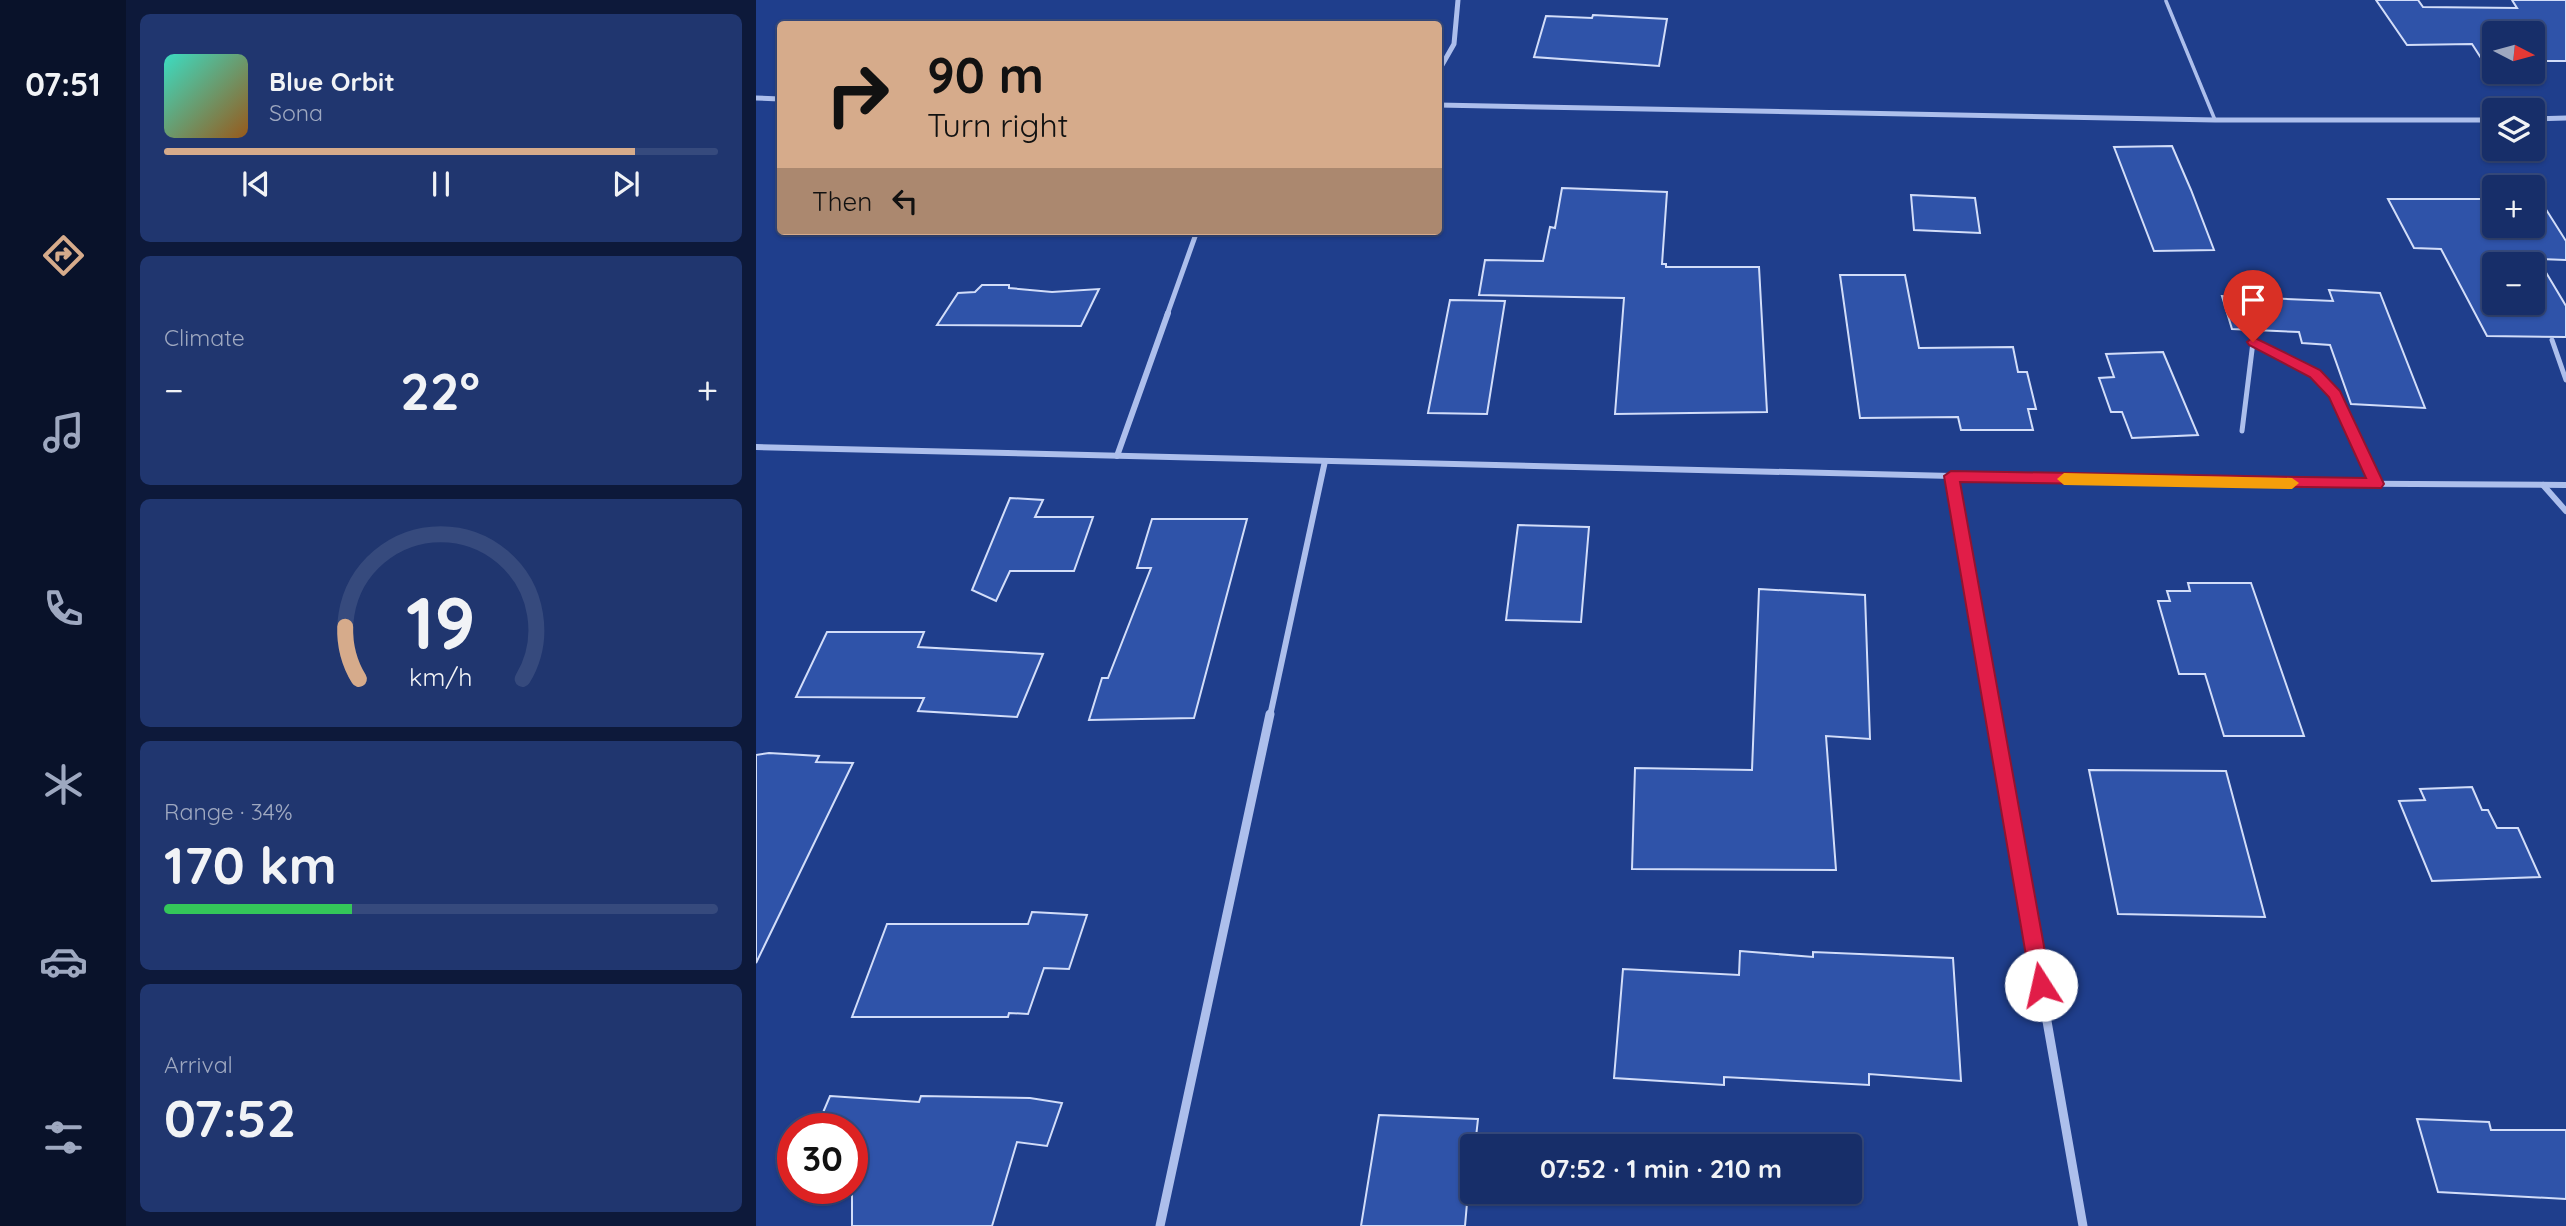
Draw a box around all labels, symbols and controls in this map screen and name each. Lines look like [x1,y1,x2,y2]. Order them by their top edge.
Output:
north arrow [2482,21,2544,84]
map controls [2482,21,2545,315]
text: 90 m [927,44,1044,105]
icon: right [812,49,903,140]
text: 07:51 [25,64,101,104]
text: Blue Orbit [269,65,395,98]
text: Sona [269,98,323,127]
button: layers [2482,98,2545,161]
text: Turn right [927,105,1068,145]
icon: previous [237,165,275,203]
icon: pause [422,165,460,203]
icon: next [607,165,645,203]
button: + [2482,175,2545,238]
icon: left [886,182,924,220]
text: Then [812,185,872,218]
icon: directions [39,231,88,280]
button: − [2482,252,2545,315]
pin [2223,270,2283,342]
icon: arrive [2234,281,2272,319]
text: Climate [164,323,245,352]
text: 22° [400,358,480,423]
text: − [164,366,184,414]
text: + [697,366,718,414]
icon: music [39,408,88,457]
text: 19 [406,576,476,667]
icon: phone [39,584,88,633]
text: km/h [409,661,473,692]
icon: climate [39,760,88,809]
text: Range · 34% [164,797,293,826]
text: 170 km [164,832,337,897]
icon: car [39,937,88,986]
position arrow [2004,948,2078,1022]
text: Arrival [164,1050,233,1079]
text: 07:52 [164,1085,296,1150]
icon: filters [39,1113,88,1162]
speed limit sign: 30 [777,1113,868,1204]
text: 07:52 · 1 min · 210 m [1540,1152,1782,1185]

